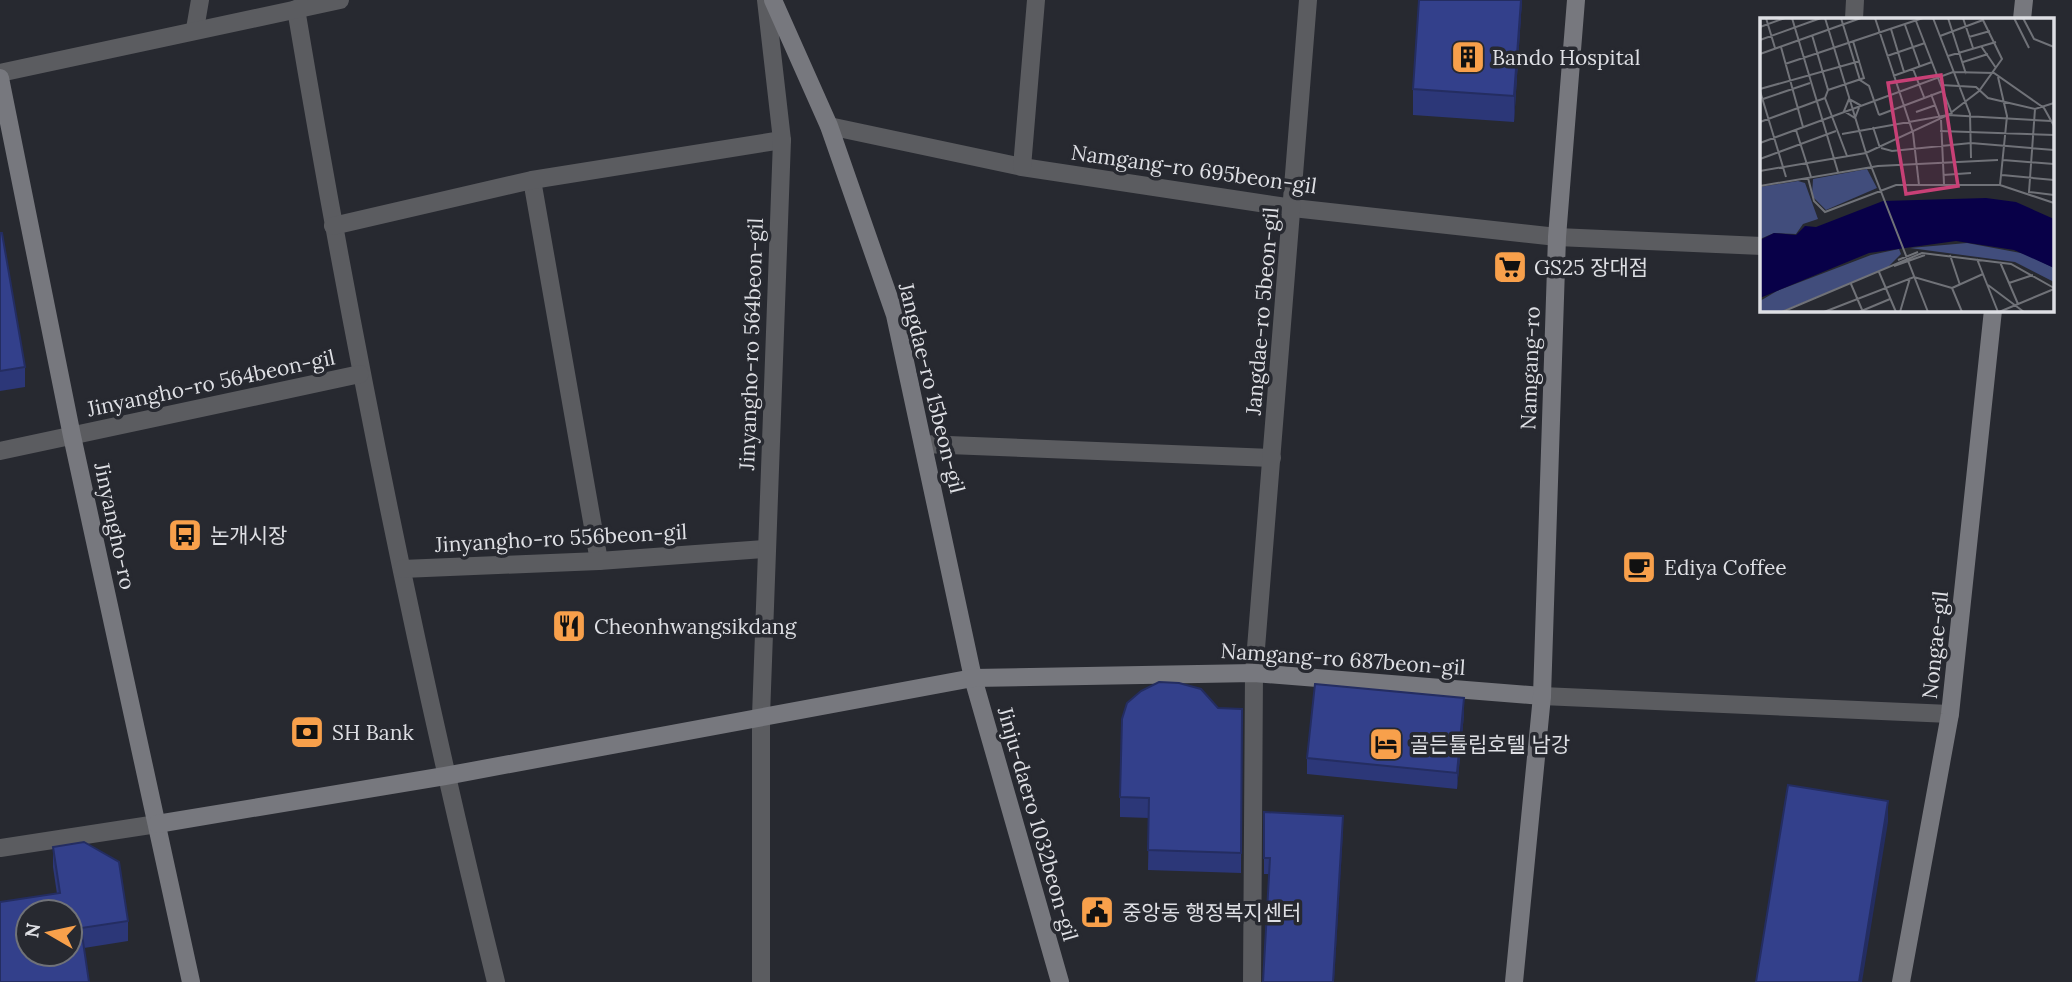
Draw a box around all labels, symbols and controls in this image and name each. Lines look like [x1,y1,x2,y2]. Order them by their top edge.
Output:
inset map [1760,18,2054,312]
building icon: Bando Hospital [1449,38,1487,76]
place label: Bando Hospital [1492,44,1640,71]
street label: Namgang-ro 695beon-gil [1070,138,1318,200]
street label: Jangdae-ro 5beon-gil [1239,206,1285,417]
street label: Jinyangho-ro 564beon-gil [733,217,769,472]
supermarket icon: GS25 장대점 [1491,248,1529,286]
place label: GS25 장대점 [1534,254,1648,281]
street label: Jangdae-ro 15beon-gil [893,279,971,496]
street label: Namgang-ro [1514,306,1546,430]
street label: Jinyangho-ro 564beon-gil [84,344,337,423]
street label: Jinyangho-ro [88,459,142,592]
bus stop icon: 논개시장 [166,516,204,554]
street label: Jinyangho-ro 556beon-gil [433,518,688,558]
place label: 논개시장 [210,522,287,549]
cafe icon: Ediya Coffee [1620,548,1658,586]
place label: Ediya Coffee [1664,554,1787,581]
street label: Nongae-gil [1916,590,1954,700]
restaurant icon: Cheonhwangsikdang [550,607,588,645]
place label: Cheonhwangsikdang [594,613,797,640]
street label: Namgang-ro 687beon-gil [1220,637,1466,681]
street label: Jinju-daero 1032beon-gil [991,703,1084,944]
bank icon: SH Bank [288,713,326,751]
place label: SH Bank [332,719,414,746]
hotel icon: 골든튤립호텔 남강 [1367,725,1405,763]
place label: 골든튤립호텔 남강 [1410,731,1570,758]
public building icon: 중앙동 행정복지센터 [1078,893,1116,931]
north arrow [14,898,84,968]
place label: 중앙동 행정복지센터 [1122,899,1301,926]
text: N [19,921,45,939]

